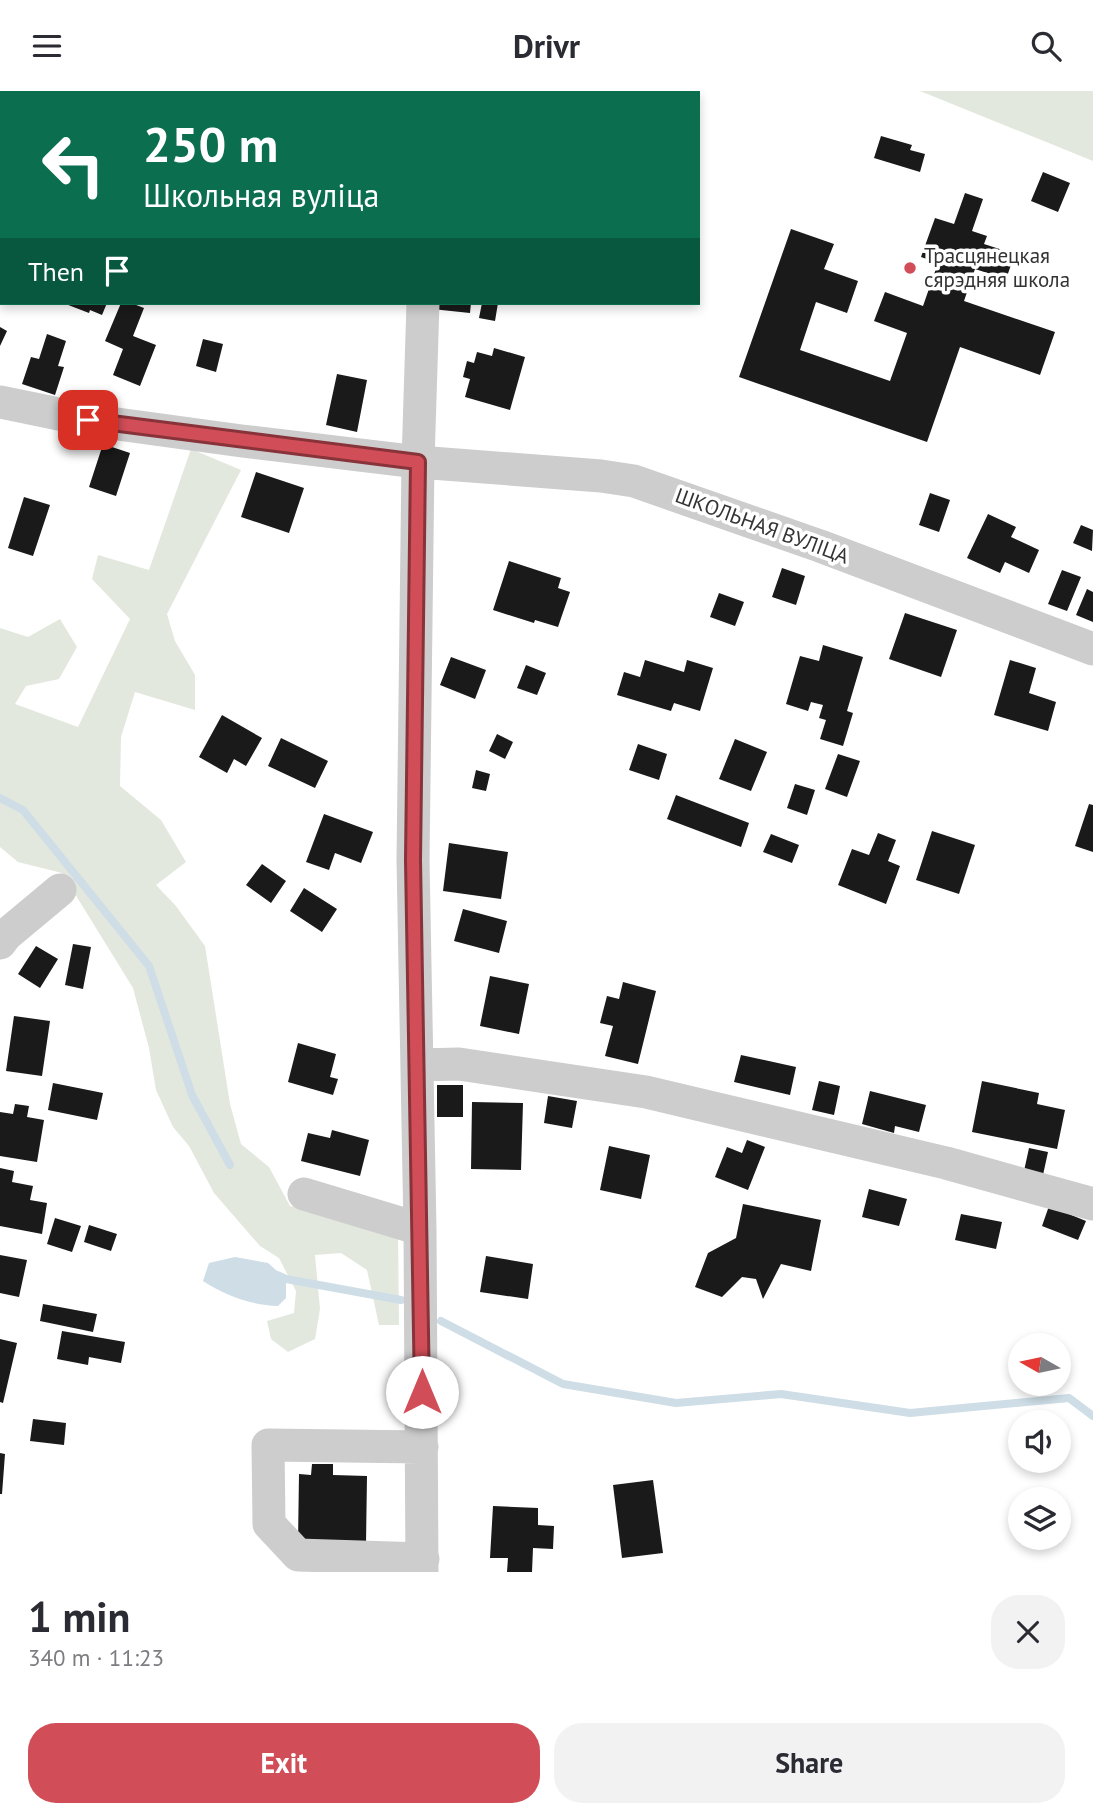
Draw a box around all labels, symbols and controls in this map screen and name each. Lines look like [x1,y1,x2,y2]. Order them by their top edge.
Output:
text: Drivr [513,25,580,67]
icon: menu [28,27,66,65]
icon: search [1027,27,1065,65]
text: 250 m [143,112,278,176]
icon: left [28,119,119,210]
text: Школьная вуліца [143,174,379,216]
place label: Трасцянецкая сярэдняя школа [924,242,1070,293]
icon: arrive [98,252,136,290]
text: Then [28,255,84,288]
marker: Трасцянецкая сярэдняя школа [902,260,918,276]
pin [58,390,118,450]
icon: arrive [69,401,107,439]
street label: ШКОЛЬНАЯ ВУЛІЦА [672,482,853,570]
north arrow [1008,1333,1071,1397]
map controls [1008,1333,1071,1550]
position arrow [385,1355,459,1429]
button: sound [1008,1410,1071,1473]
button: layers [1008,1487,1071,1550]
text: 1 min [28,1589,130,1644]
button: close [991,1595,1065,1669]
text: 340 m · 11:23 [28,1643,164,1672]
button: Exit [28,1723,540,1803]
button: Share [554,1723,1065,1803]

